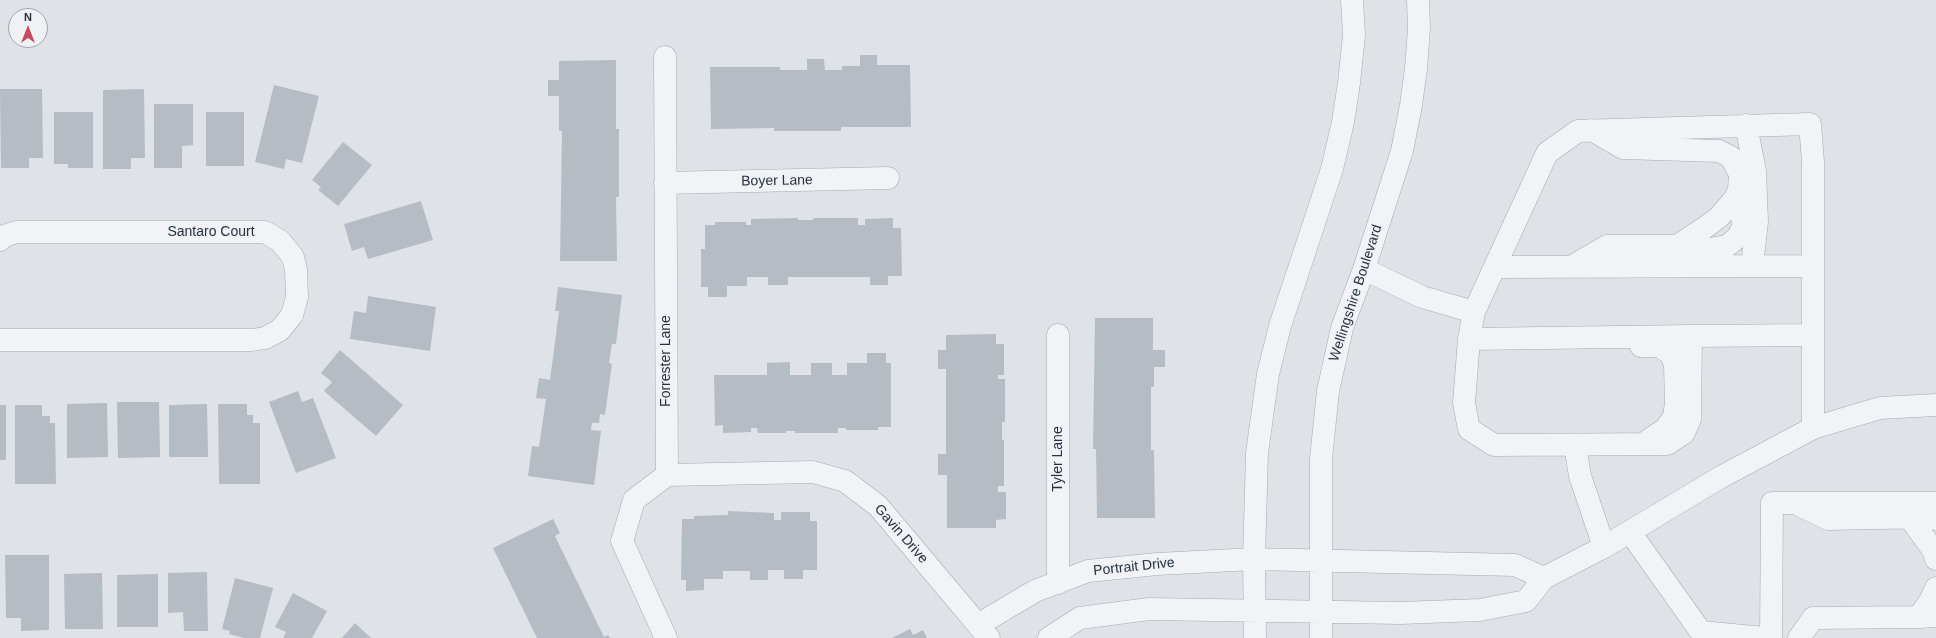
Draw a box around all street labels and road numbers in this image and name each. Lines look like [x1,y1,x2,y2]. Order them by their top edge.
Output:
street label: Boyer Lane [741,172,813,190]
street label: Wellingshire Boulevard [1326,222,1386,364]
street label: Santaro Court [167,224,255,240]
street label: Forrester Lane [658,315,674,407]
street label: Tyler Lane [1050,426,1066,492]
street label: Gavin Drive [871,501,931,567]
street label: Portrait Drive [1093,554,1175,580]

